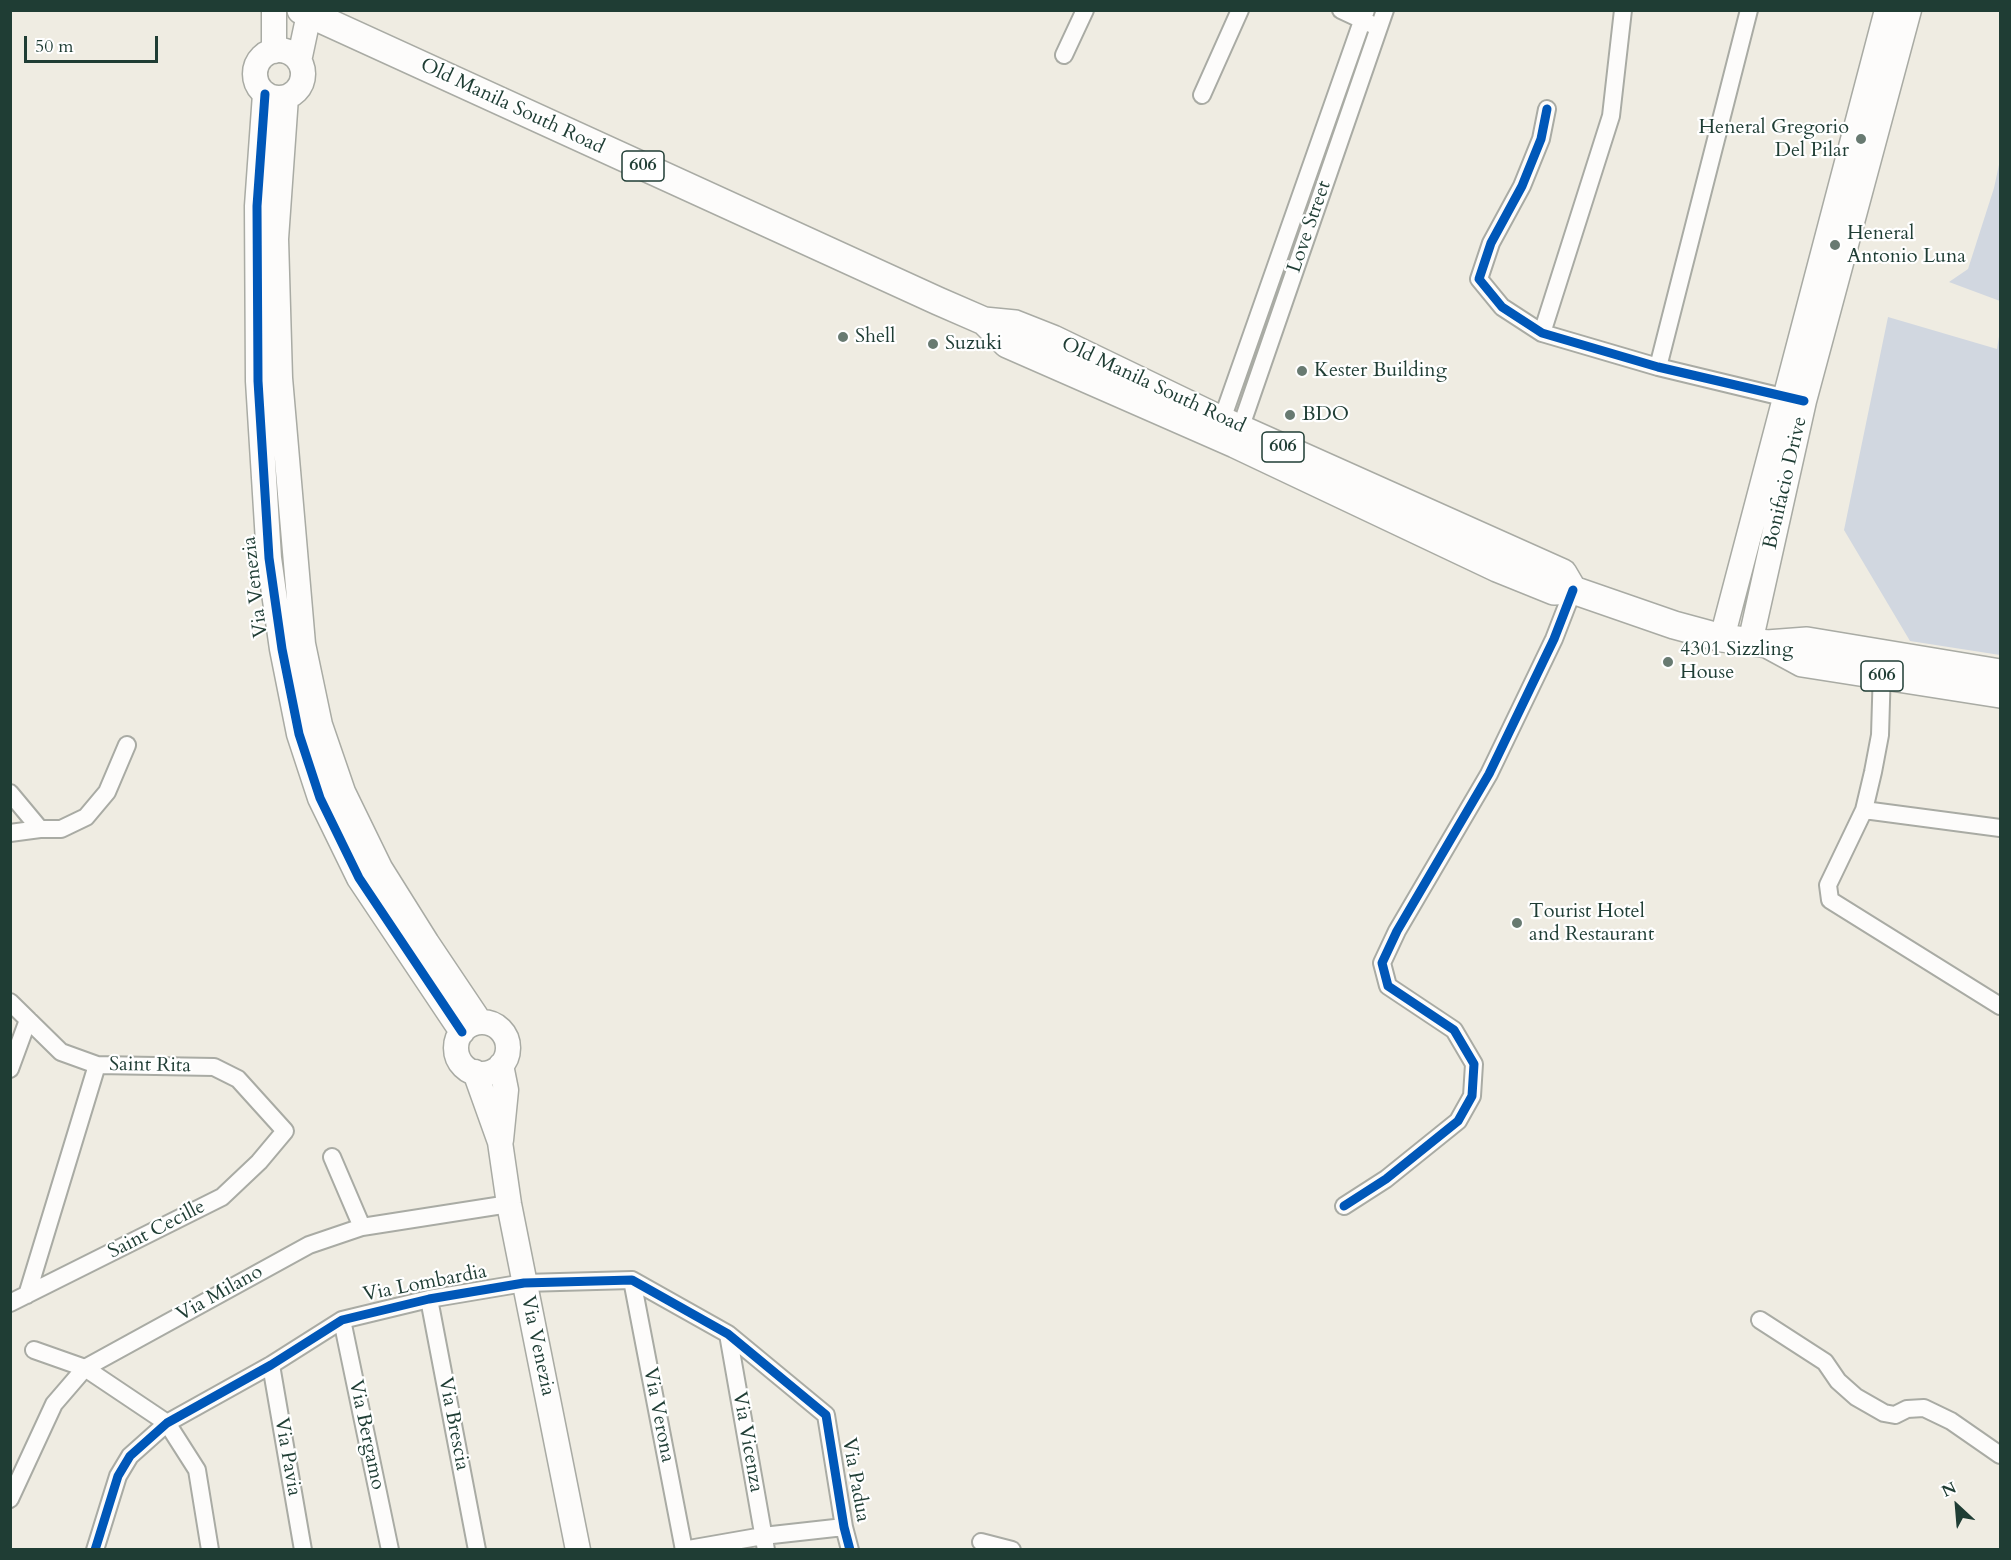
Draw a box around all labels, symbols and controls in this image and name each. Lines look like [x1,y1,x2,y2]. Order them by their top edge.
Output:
scale bar [27,24,160,62]
text: 50 m [35,34,74,59]
street label: Old Manila South Road [416,54,608,160]
place label: Heneral Gregorio Del Pilar [1698,116,1849,163]
marker: Heneral Gregorio Del Pilar [1854,132,1868,146]
road number: 606 [622,151,664,181]
street label: Love Street [1283,178,1337,276]
place label: Heneral Antonio Luna [1847,222,1966,269]
marker: Heneral Antonio Luna [1828,238,1842,252]
place label: Shell [855,325,895,349]
marker: Shell [836,330,850,344]
place label: Suzuki [945,332,1002,356]
street label: Old Manila South Road [1057,333,1249,439]
marker: Suzuki [926,337,940,351]
place label: Kester Building [1314,359,1447,383]
marker: Kester Building [1295,364,1309,378]
place label: BDO [1302,403,1349,427]
marker: BDO [1283,408,1297,422]
street label: Bonifacio Drive [1759,414,1813,552]
road number: 606 [1262,432,1304,462]
street label: Via Venezia [238,535,274,639]
place label: 4301 Sizzling House [1680,638,1793,685]
marker: 4301 Sizzling House [1661,655,1675,669]
road number: 606 [1861,661,1903,691]
place label: Tourist Hotel and Restaurant [1529,900,1654,947]
marker: Tourist Hotel and Restaurant [1510,916,1524,930]
street label: Saint Rita [109,1053,191,1079]
street label: Saint Cecille [104,1195,210,1265]
street label: Via Lombardia [361,1260,489,1308]
street label: Via Milano [173,1261,267,1327]
street label: Via Venezia [515,1294,559,1398]
street label: Via Verona [637,1365,679,1465]
street label: Via Brescia [432,1375,474,1473]
street label: Via Bergamo [343,1378,389,1492]
street label: Via Vicenza [726,1390,768,1494]
street label: Via Pavia [268,1416,306,1498]
street label: Via Padua [836,1436,874,1524]
north arrow [1927,1476,1987,1536]
text: N [1938,1477,1960,1503]

